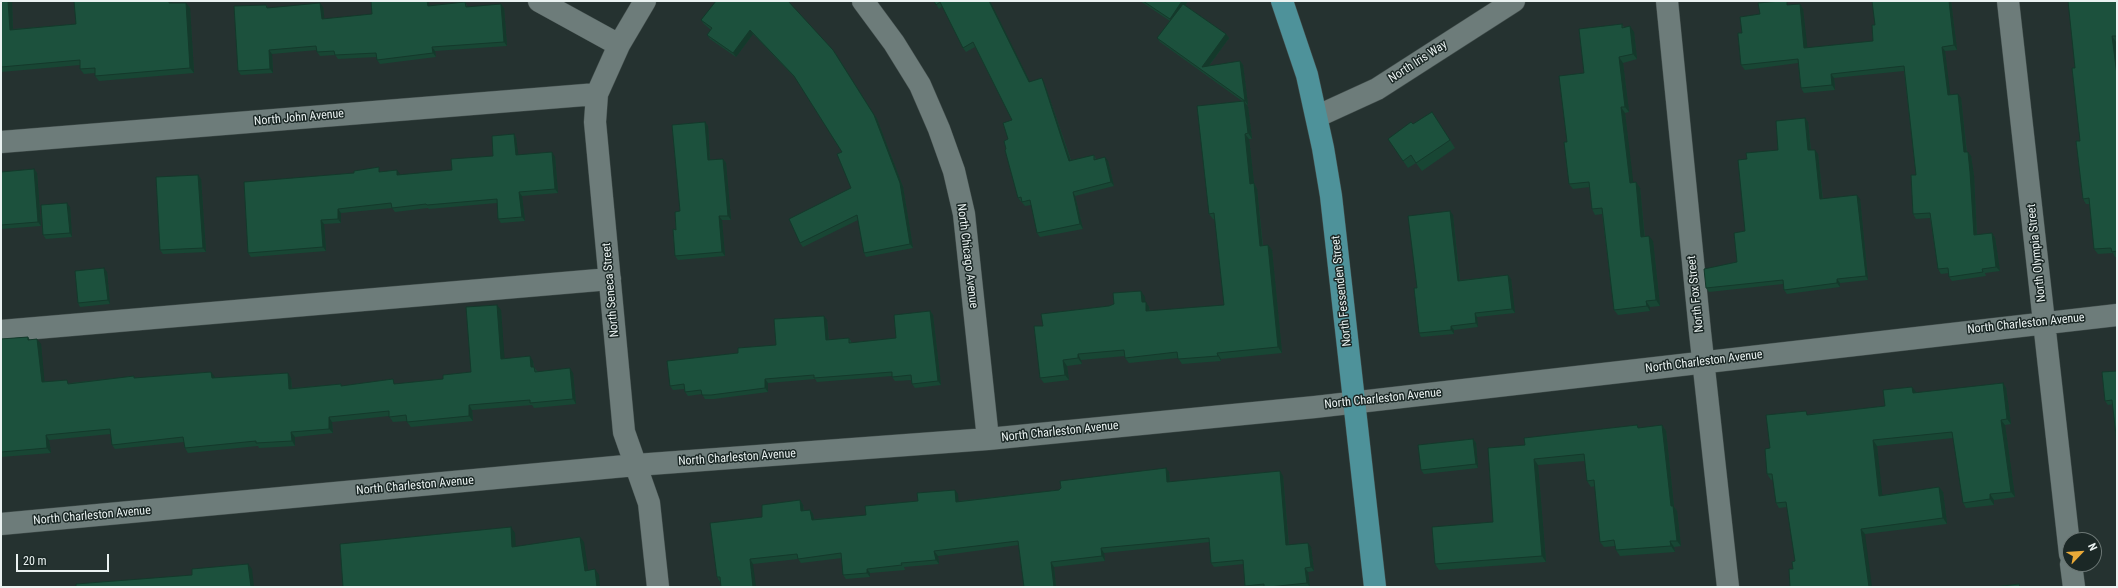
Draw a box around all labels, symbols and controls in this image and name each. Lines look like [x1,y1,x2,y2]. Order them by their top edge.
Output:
street label: North Iris Way [1386,38,1450,86]
street label: North John Avenue [253,107,345,129]
street label: North Chicago Avenue [953,203,981,309]
street label: North Olympia Street [2025,203,2049,303]
street label: North Fessenden Street [1329,235,1355,347]
street label: North Seneca Street [600,242,622,338]
street label: North Fox Street [1685,255,1707,333]
street label: North Charleston Avenue [1967,311,2085,337]
street label: North Charleston Avenue [1645,348,1763,376]
street label: North Charleston Avenue [1324,386,1442,412]
street label: North Charleston Avenue [1001,419,1119,445]
street label: North Charleston Avenue [678,447,796,469]
street label: North Charleston Avenue [356,474,474,498]
street label: North Charleston Avenue [33,504,151,528]
north arrow [2062,532,2102,572]
text: N [2085,541,2100,553]
scale bar [18,546,111,572]
text: 20 m [23,554,47,568]

